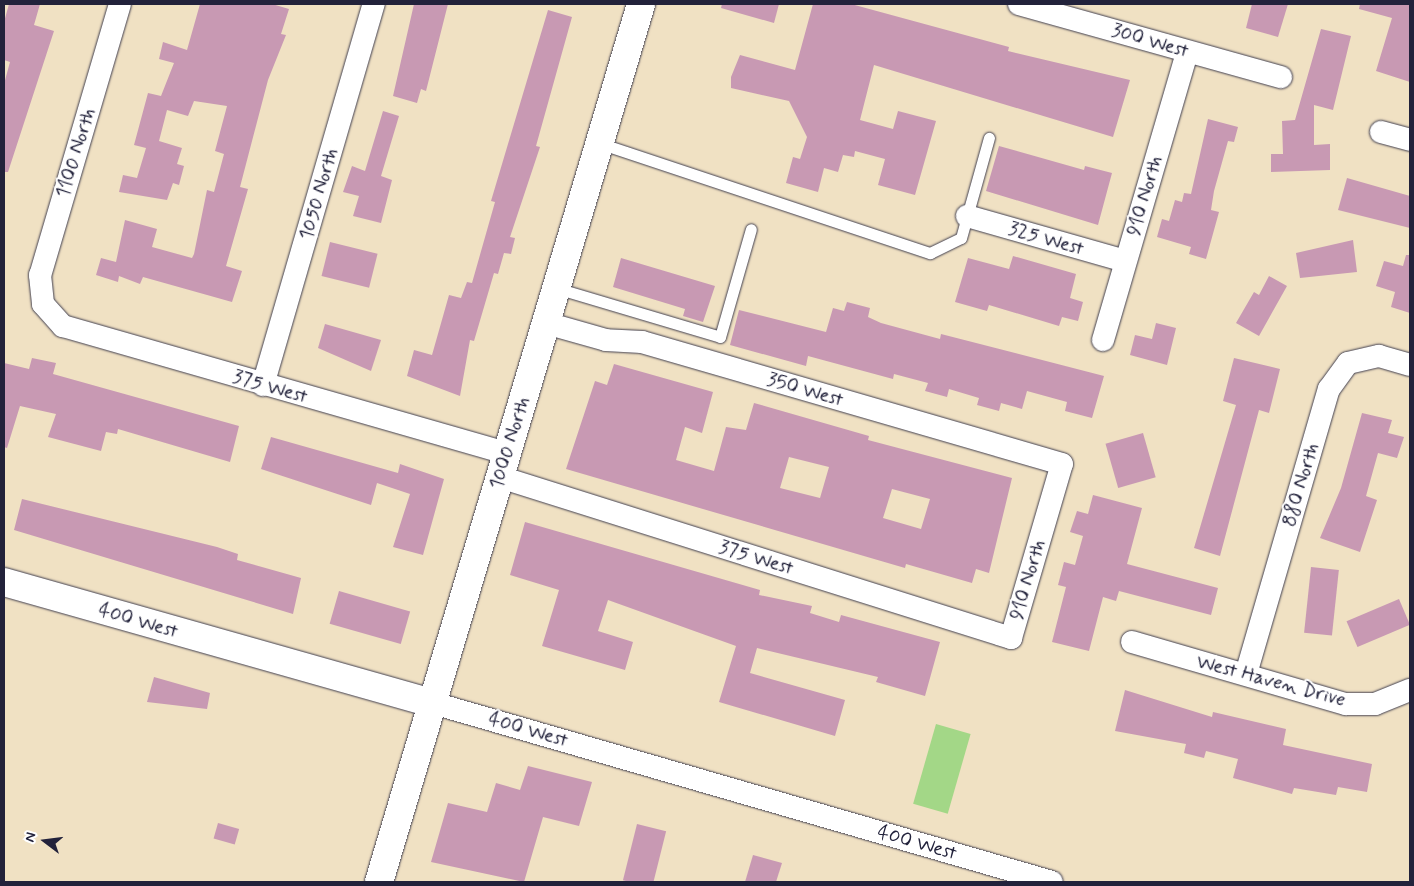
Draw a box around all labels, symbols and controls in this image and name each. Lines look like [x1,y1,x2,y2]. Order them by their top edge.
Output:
street label: 300 West [1109,19,1191,63]
street label: 1100 North [51,105,101,201]
street label: 1050 North [294,145,344,243]
street label: 910 North [1122,153,1168,239]
street label: 325 West [1006,217,1086,261]
street label: 375 West [230,365,310,409]
street label: 350 West [764,368,846,412]
street label: 1000 North [485,394,535,492]
street label: 880 North [1278,440,1324,530]
street label: 375 West [716,535,796,581]
street label: 910 North [1005,537,1051,623]
street label: 400 West [96,598,180,644]
street label: West Haven Drive [1194,650,1348,712]
street label: 400 West [486,707,570,753]
north arrow [20,816,70,866]
street label: 400 West [875,820,959,866]
text: N [21,830,40,844]

